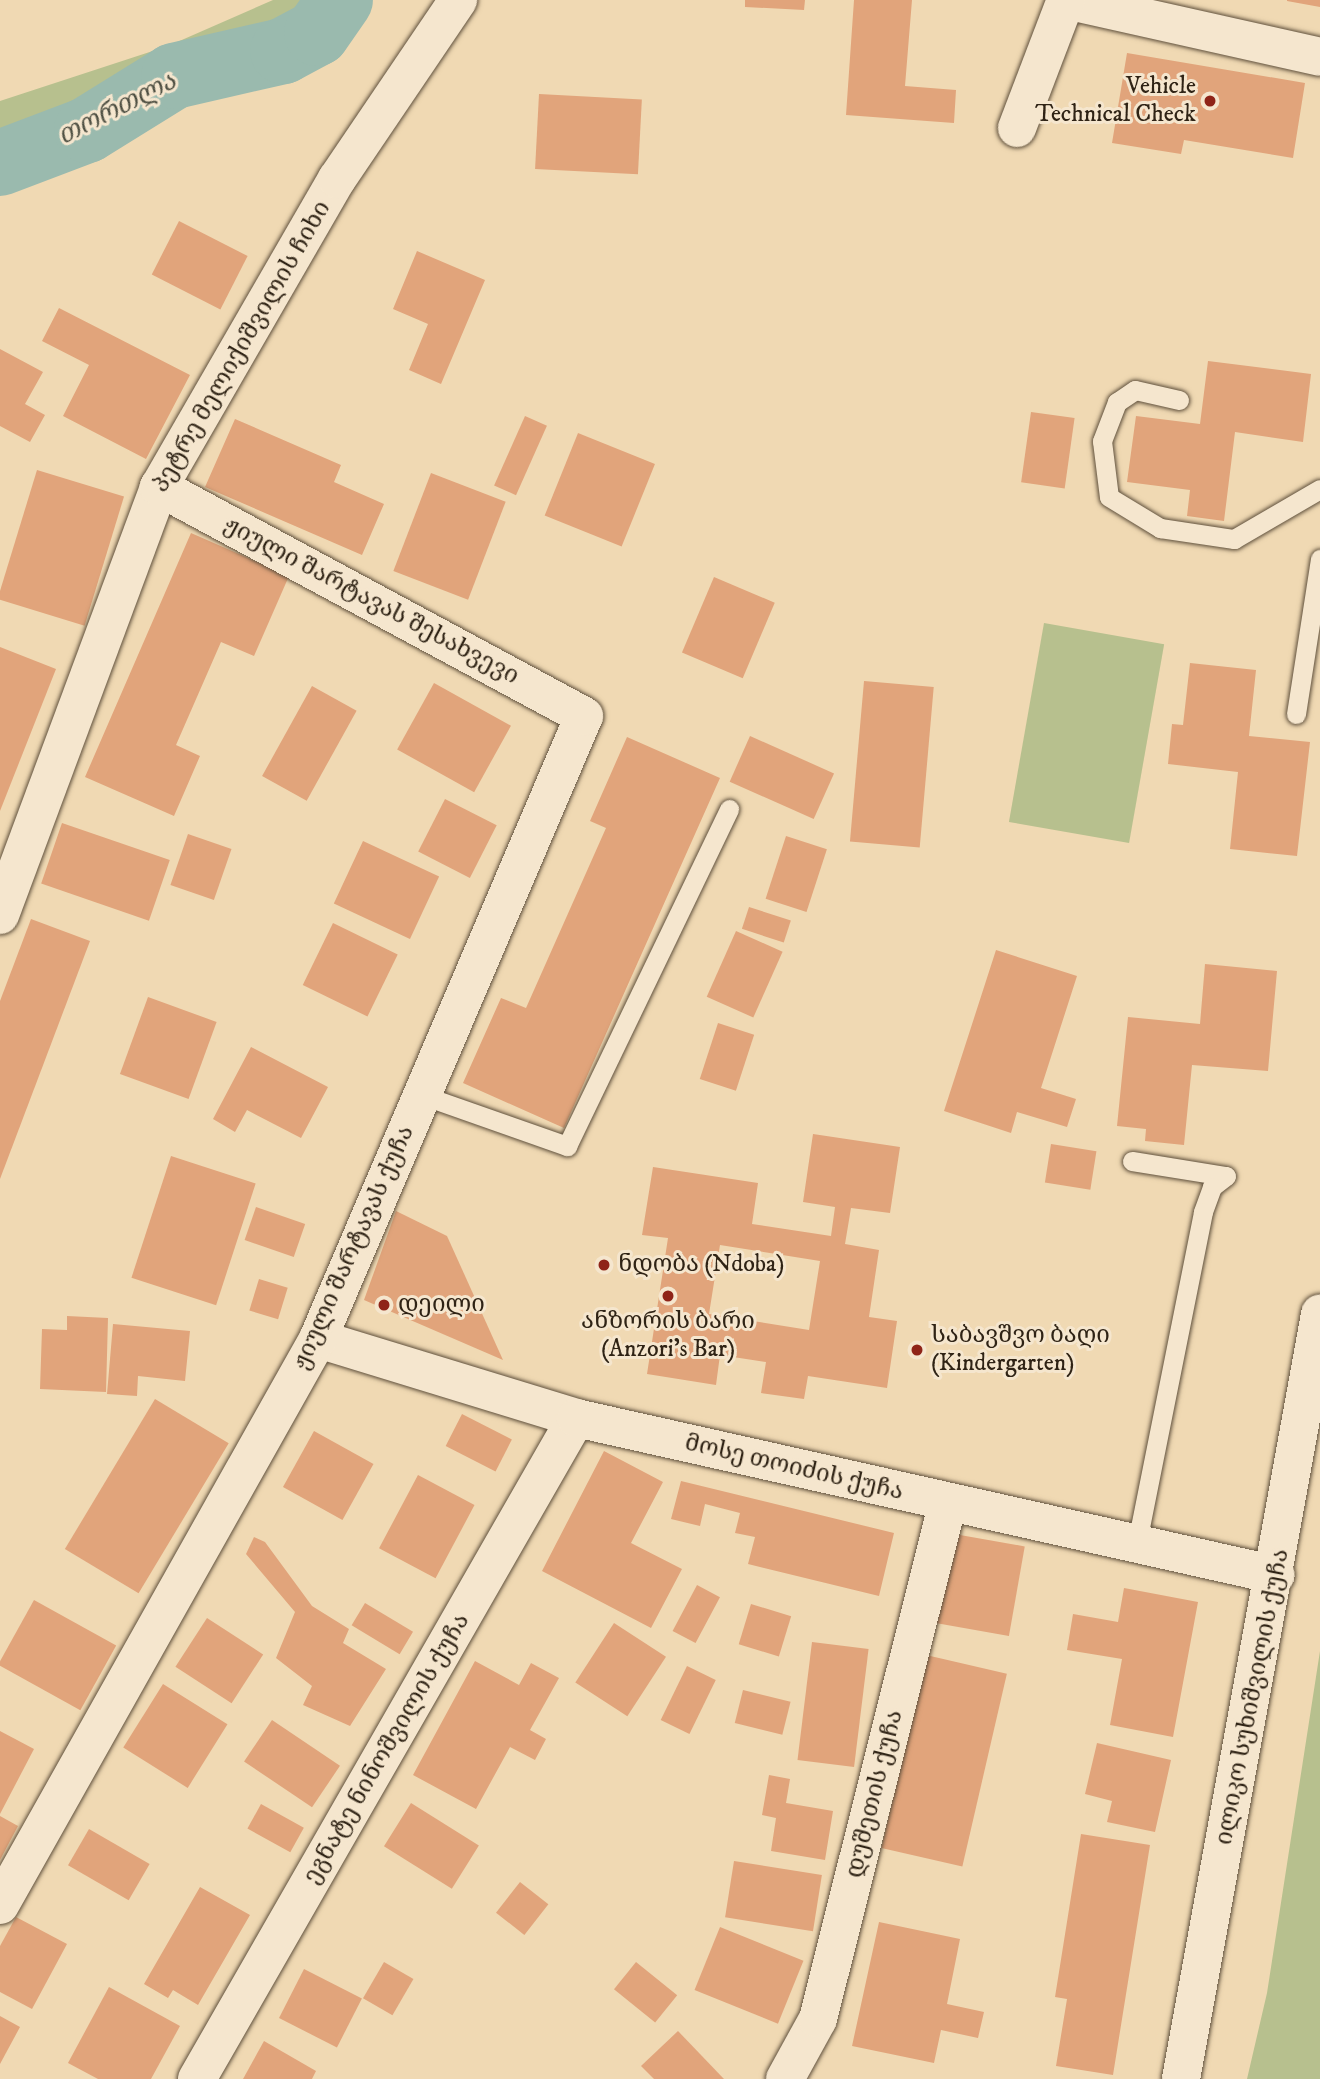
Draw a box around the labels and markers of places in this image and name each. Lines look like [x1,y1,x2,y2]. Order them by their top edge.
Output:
place label: Vehicle Technical Check [1035,73,1196,129]
marker: Vehicle Technical Check [1202,93,1218,109]
place label: ნდობა (Ndoba) [618,1251,785,1279]
marker: ნდობა (Ndoba) [596,1257,612,1273]
marker: ანზორის ბარი (Anzori's Bar) [660,1288,676,1304]
place label: დეილი [398,1291,485,1319]
marker: დეილი [376,1297,392,1313]
place label: ანზორის ბარი (Anzori's Bar) [581,1308,755,1364]
place label: საბავშვო ბაღი (Kindergarten) [931,1322,1110,1378]
marker: საბავშვო ბაღი (Kindergarten) [909,1342,925,1358]

